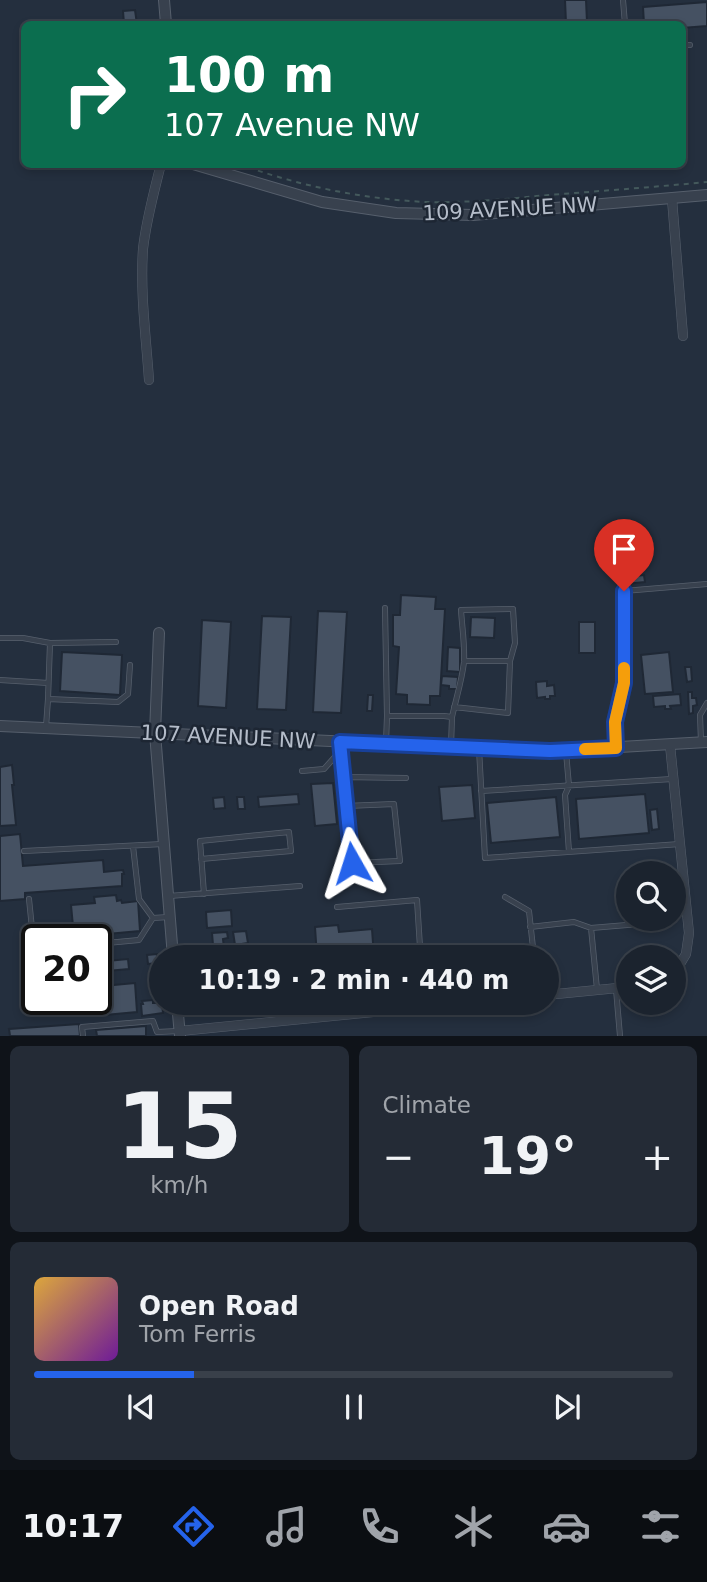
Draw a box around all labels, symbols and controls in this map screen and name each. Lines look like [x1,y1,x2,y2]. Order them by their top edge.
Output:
text: 100 m [164,47,334,104]
icon: right [49,49,140,140]
text: 107 Avenue NW [164,106,420,144]
street label: 109 AVENUE NW [422,192,598,226]
pin [594,519,654,591]
icon: arrive [605,530,643,568]
street label: 107 AVENUE NW [140,720,316,754]
position arrow [315,826,389,900]
map controls [616,861,686,1015]
button: search [616,861,686,931]
speed limit sign: 20 [21,924,112,1015]
button: layers [616,945,686,1015]
text: 10:19 · 2 min · 440 m [199,965,509,995]
text: 15 [116,1074,243,1179]
text: Climate [383,1092,471,1118]
text: 19° [479,1126,577,1186]
text: − [383,1135,414,1179]
text: + [641,1135,673,1179]
text: km/h [150,1172,208,1198]
text: Open Road [139,1291,299,1321]
text: Tom Ferris [139,1321,256,1347]
icon: previous [122,1388,160,1426]
icon: pause [335,1388,373,1426]
icon: next [548,1388,586,1426]
icon: directions [169,1502,218,1551]
icon: music [262,1502,311,1551]
icon: phone [355,1502,404,1551]
icon: climate [449,1502,498,1551]
icon: car [542,1502,591,1551]
icon: filters [636,1502,685,1551]
text: 10:17 [22,1507,124,1545]

